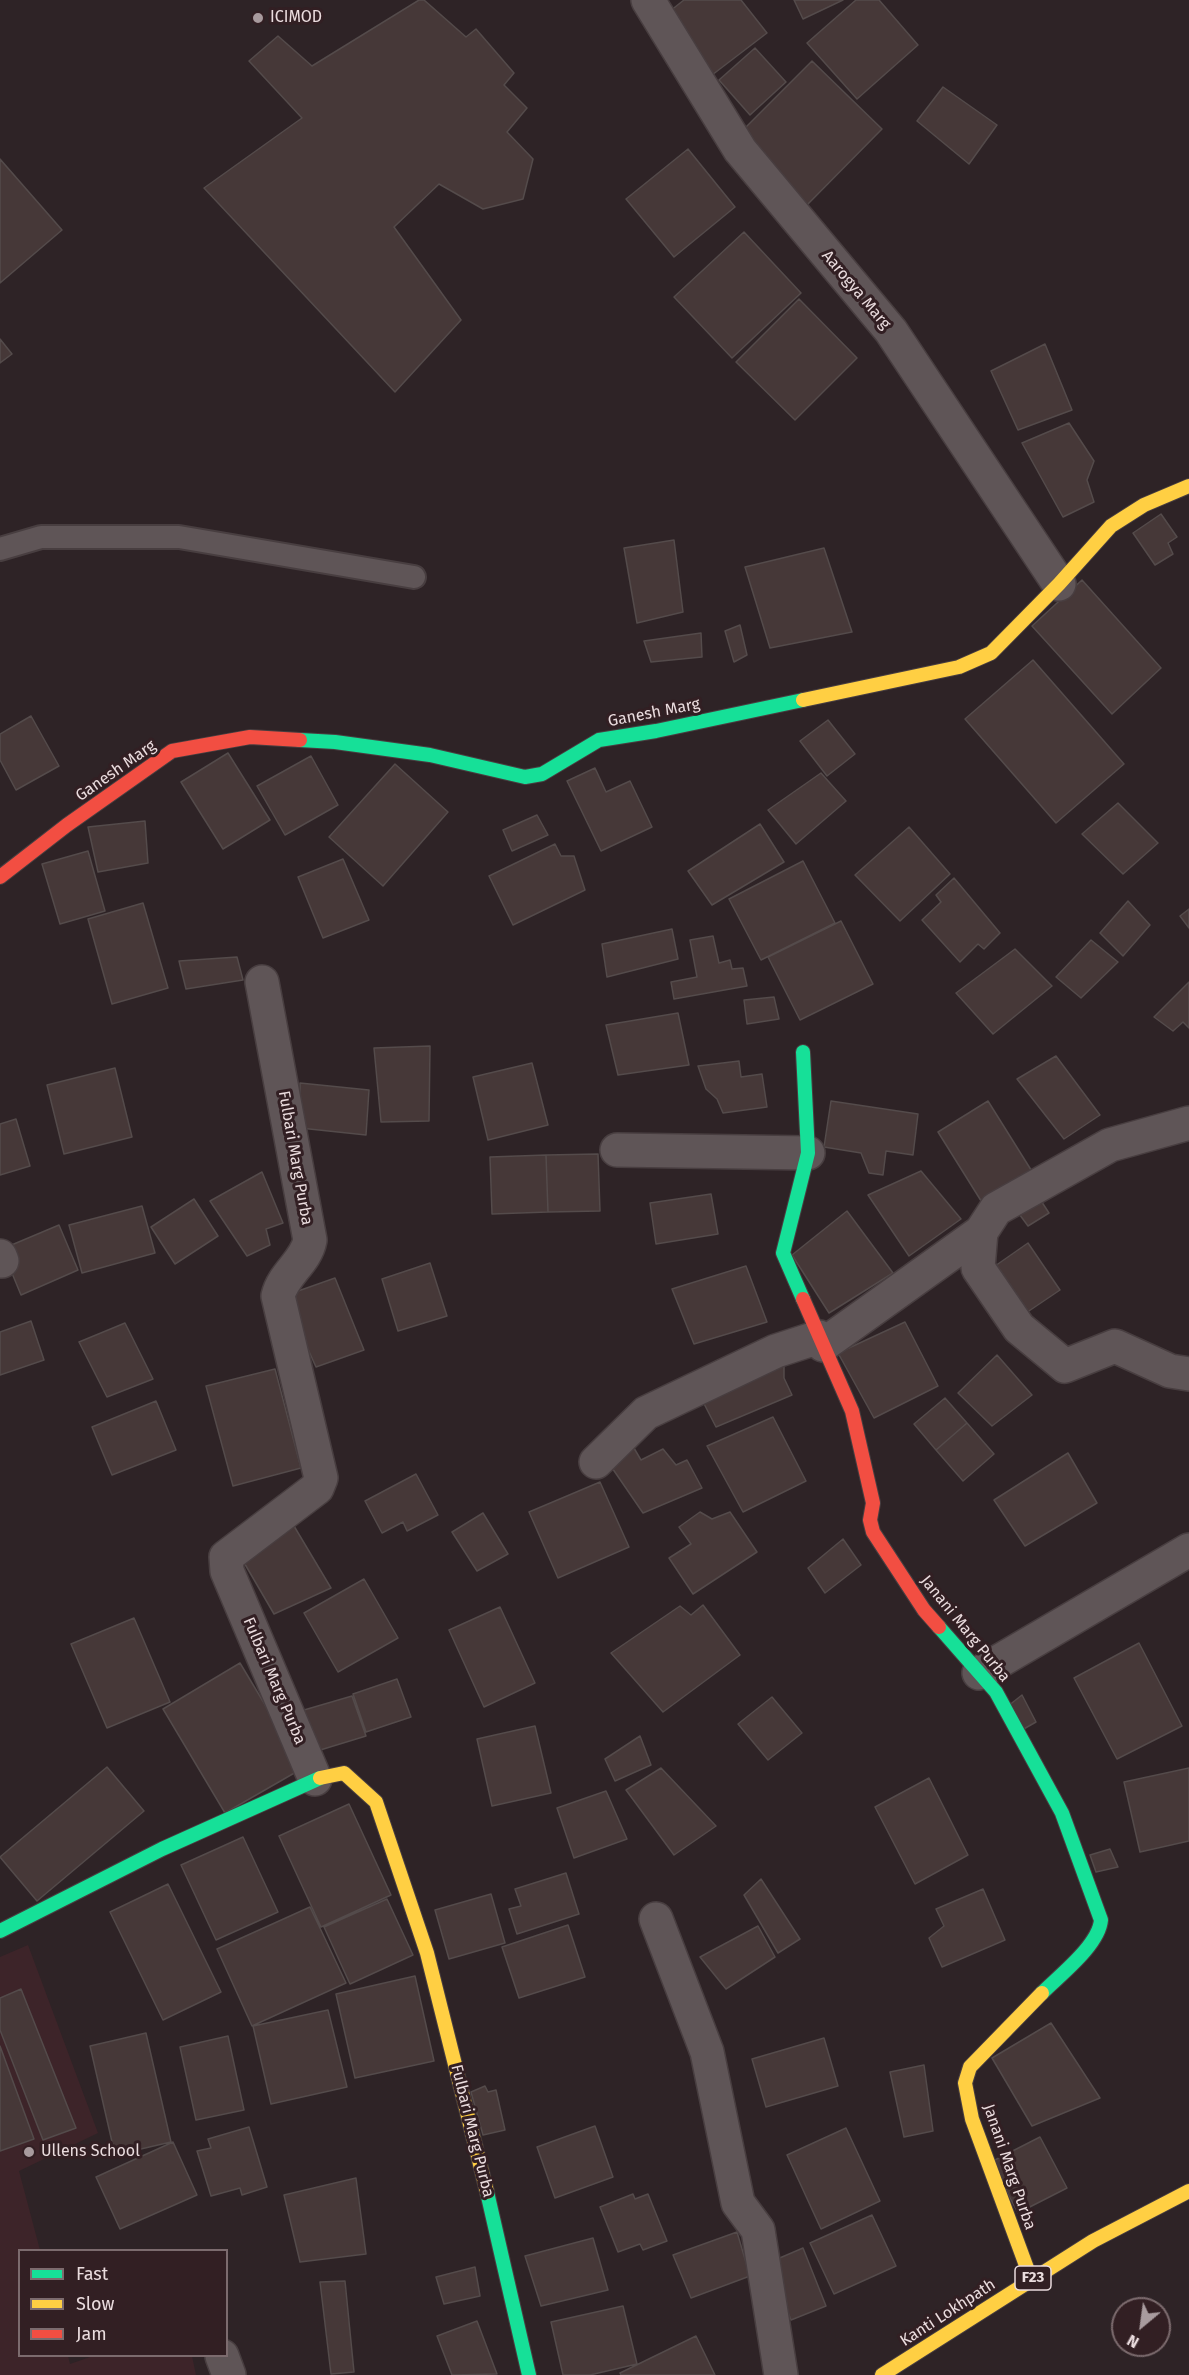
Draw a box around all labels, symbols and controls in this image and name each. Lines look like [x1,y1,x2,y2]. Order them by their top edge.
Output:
place label: ICIMOD [270,8,322,28]
marker: ICIMOD [251,11,265,25]
street label: Aarogya Marg [817,247,895,333]
street label: Ganesh Marg [606,695,702,731]
street label: Ganesh Marg [72,736,160,806]
street label: Fulbari Marg Purba [274,1089,316,1227]
street label: Janani Marg Purba [916,1572,1014,1686]
street label: Fulbari Marg Purba [239,1615,309,1747]
street label: Fulbari Marg Purba [446,2063,498,2199]
street label: Janani Marg Purba [978,2102,1040,2232]
place label: Ullens School [41,2142,140,2162]
marker: Ullens School [22,2145,36,2159]
legend [18,2249,228,2357]
text: Fast [76,2263,108,2285]
road number: F23 [1015,2266,1051,2290]
street label: Kanti Lokhpath [897,2275,999,2351]
text: Slow [76,2293,114,2315]
north arrow [1111,2297,1171,2357]
text: Jam [76,2323,107,2345]
text: N [1124,2331,1142,2352]

